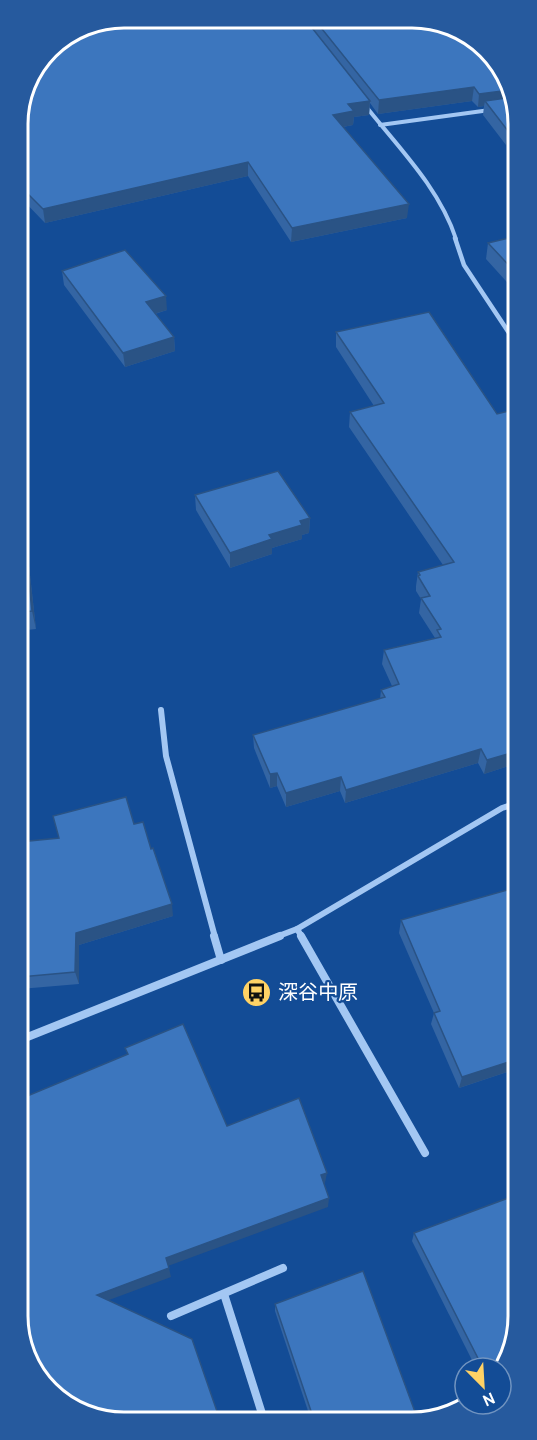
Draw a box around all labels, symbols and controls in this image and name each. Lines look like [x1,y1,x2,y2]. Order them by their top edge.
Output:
bus stop icon: 深谷中原 [241,976,273,1008]
place label: 深谷中原 [278,980,358,1004]
north arrow [453,1356,513,1416]
text: N [480,1388,498,1410]

